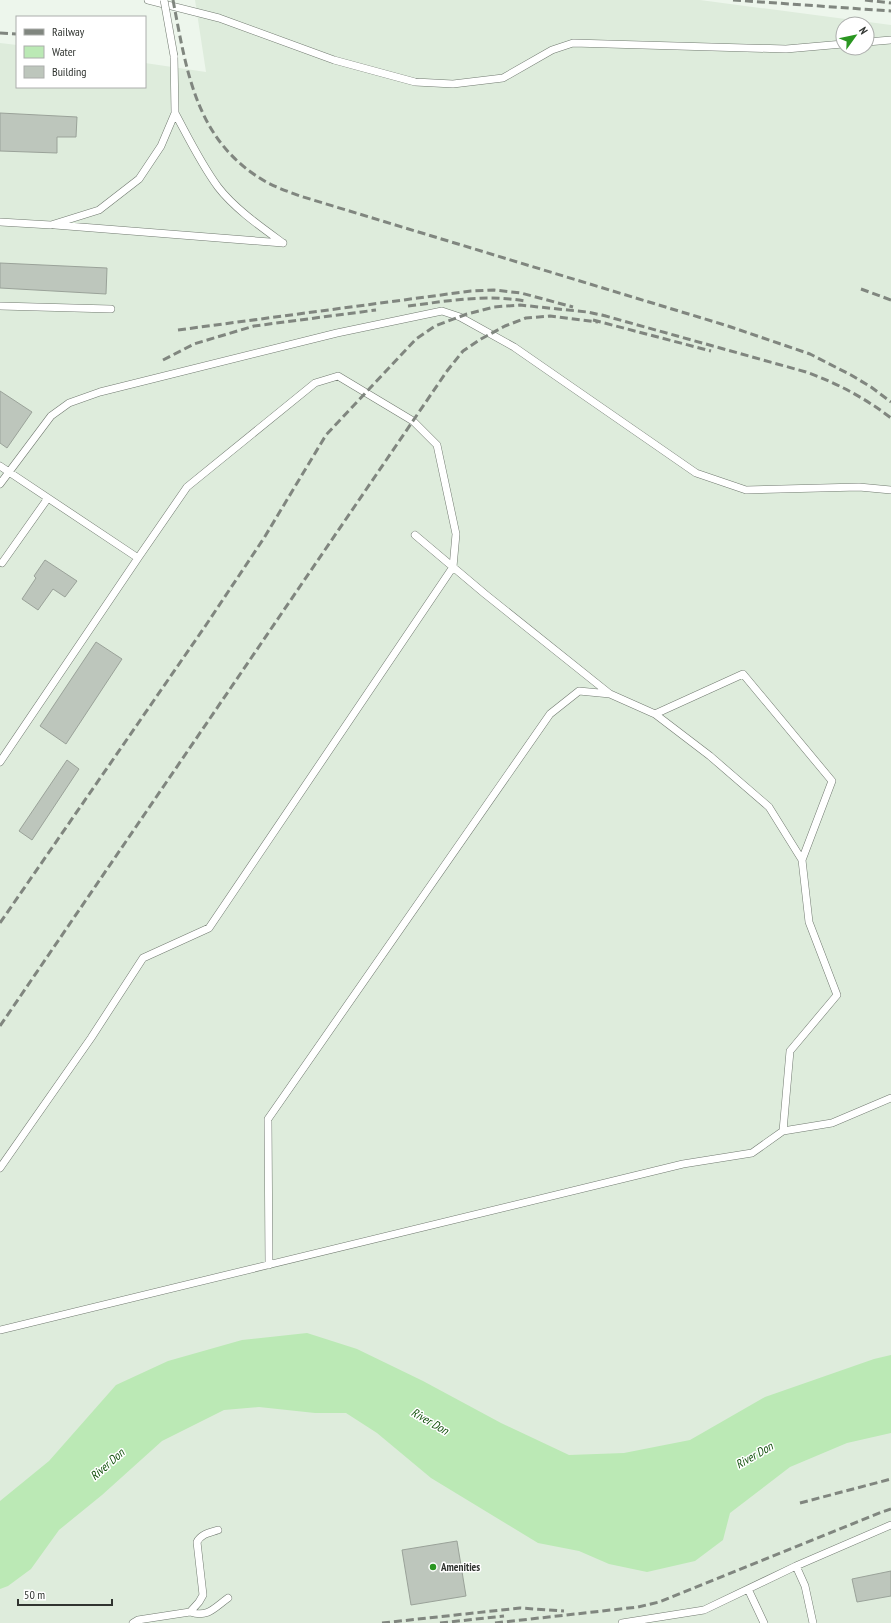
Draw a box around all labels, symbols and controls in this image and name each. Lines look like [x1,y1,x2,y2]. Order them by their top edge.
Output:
legend [16,16,146,88]
north arrow [835,16,875,56]
text: Railway [52,24,85,39]
text: N [856,24,871,37]
text: Water [52,44,77,59]
text: Building [52,64,87,79]
water label: River Don [409,1404,452,1438]
water label: River Don [733,1438,776,1472]
water label: River Don [87,1445,128,1483]
place label: Amenities [440,1560,480,1574]
marker: Amenities [428,1562,438,1572]
scale bar [18,1581,112,1607]
text: 50 m [24,1587,45,1602]

